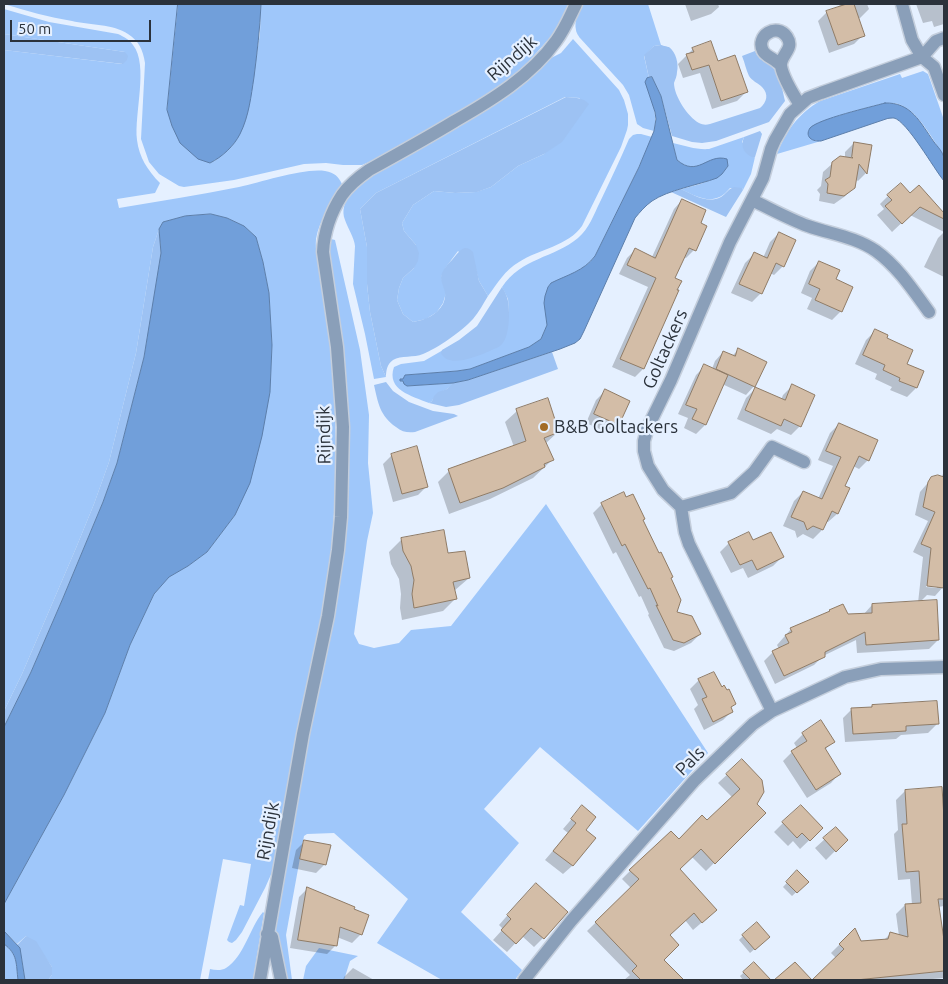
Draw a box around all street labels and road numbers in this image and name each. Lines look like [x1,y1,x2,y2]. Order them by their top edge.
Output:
street label: Rijndijk [483,31,541,85]
street label: Goltackers [638,306,692,392]
street label: Rijndijk [313,406,335,464]
street label: Pals [671,742,709,780]
street label: Rijndijk [252,800,284,862]

